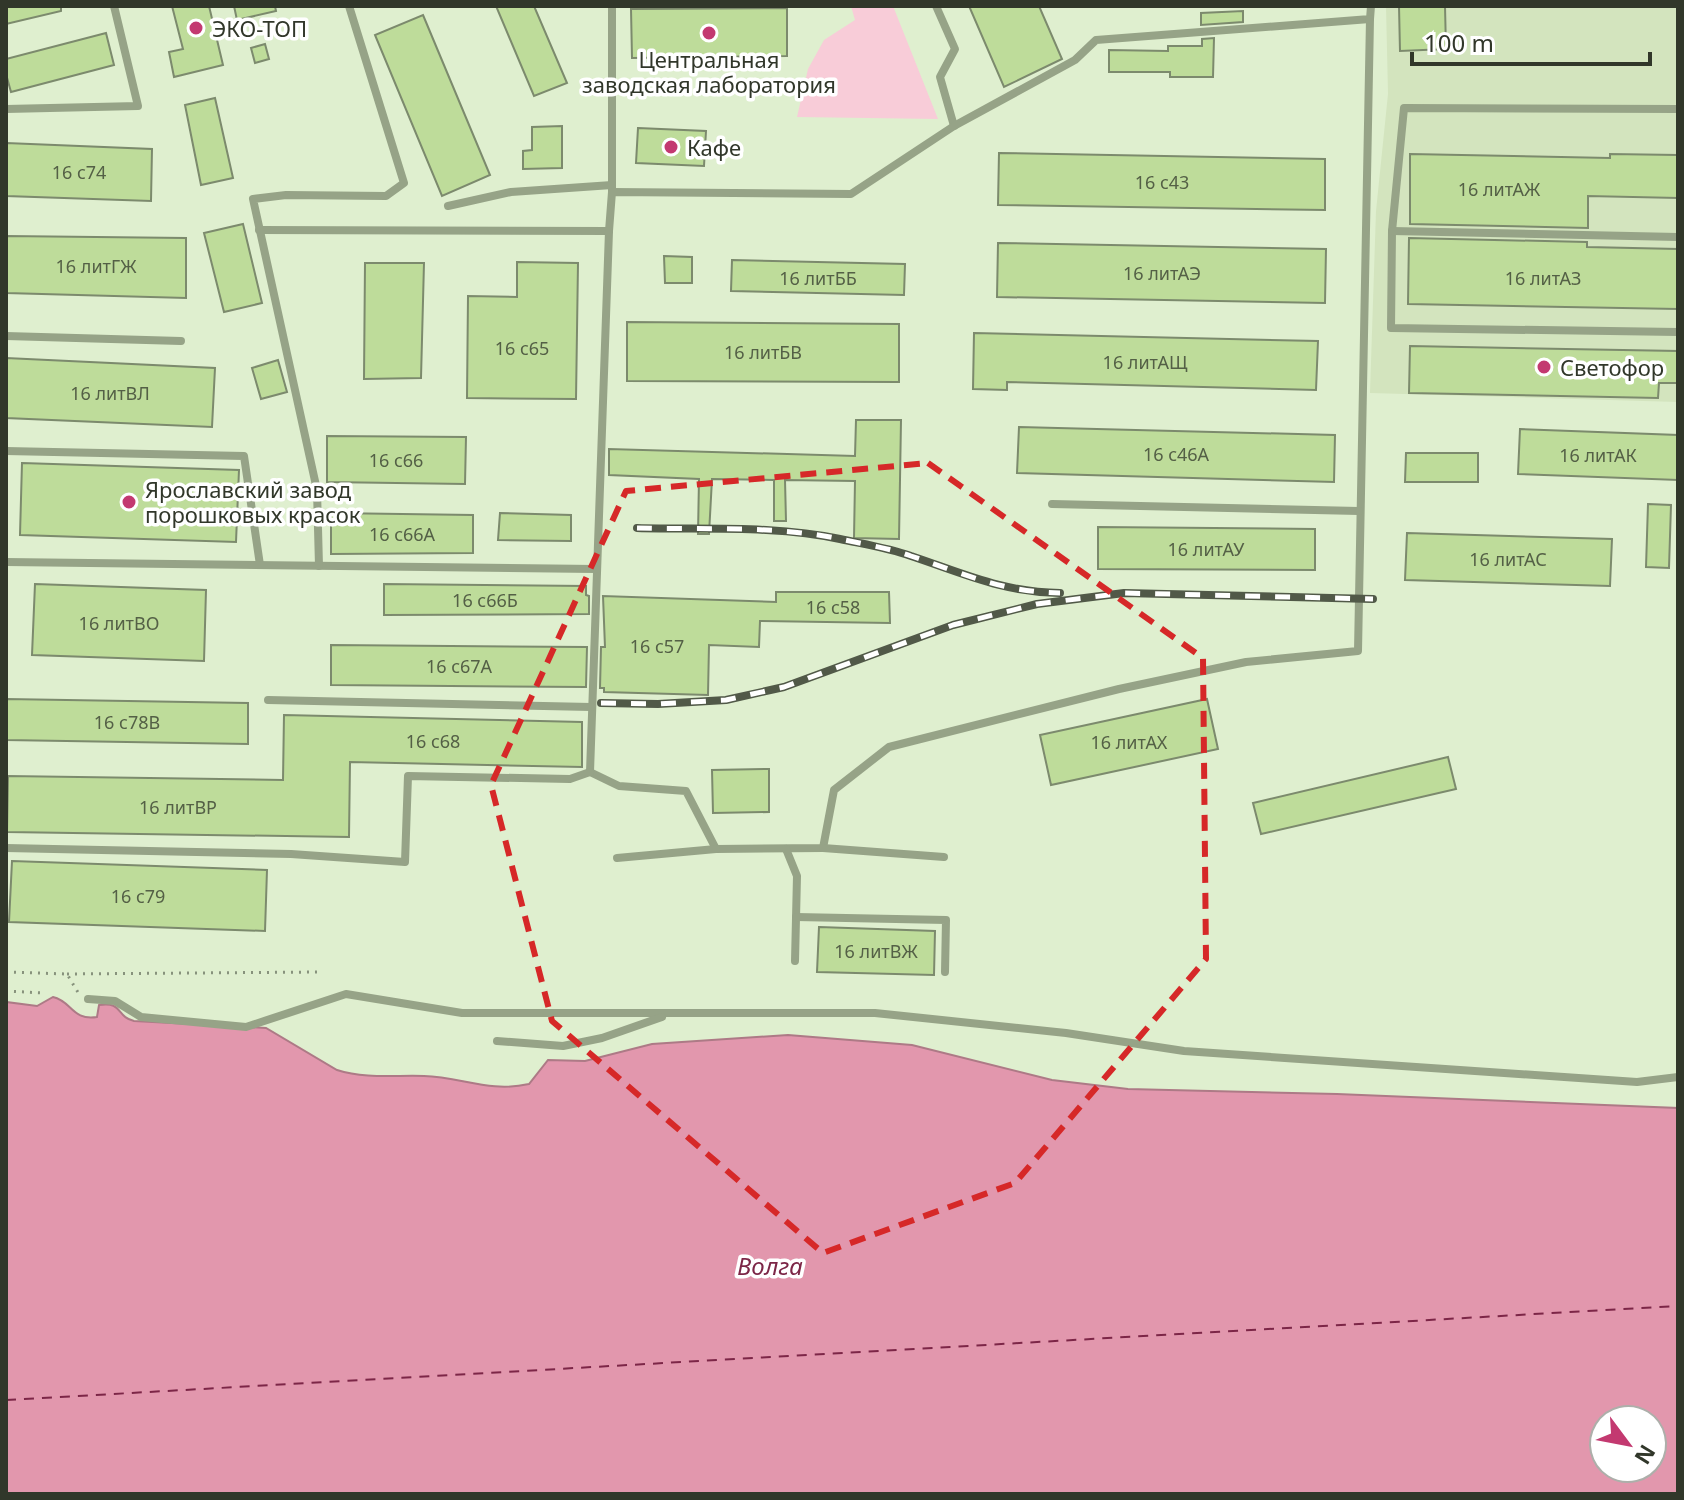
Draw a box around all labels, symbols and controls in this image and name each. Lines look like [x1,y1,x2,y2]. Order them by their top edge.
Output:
place label: ЭКО-ТОП [212,13,307,43]
scale bar [1412,16,1650,66]
marker: ЭКО-ТОП [187,19,205,37]
marker: Центральная заводская лаборатория [700,24,718,42]
text: 100 m [1424,26,1494,59]
place label: Центральная заводская лаборатория [582,44,836,99]
place label: Кафе [687,132,741,162]
marker: Кафе [662,138,680,156]
house number: 16 с74 [52,160,106,184]
house number: 16 с43 [1135,170,1189,194]
house number: 16 литАЖ [1458,177,1541,201]
house number: 16 литГЖ [56,254,137,278]
house number: 16 литАЭ [1123,261,1201,285]
house number: 16 литББ [779,266,857,290]
house number: 16 литАЗ [1505,266,1581,290]
house number: 16 с65 [495,336,549,360]
house number: 16 литБВ [724,340,802,364]
house number: 16 литАЩ [1103,350,1188,374]
place label: Светофор [1560,352,1664,382]
marker: Светофор [1535,358,1553,376]
house number: 16 литВЛ [70,381,150,405]
house number: 16 с46А [1143,442,1210,466]
house number: 16 литАК [1559,443,1638,467]
house number: 16 с66 [369,448,423,472]
place label: Ярославский завод порошковых красок [145,474,361,529]
marker: Ярославский завод порошковых красок [120,493,138,511]
house number: 16 с66А [369,522,436,546]
house number: 16 литАУ [1168,537,1245,561]
house number: 16 литАС [1469,547,1547,571]
house number: 16 с66Б [452,588,518,612]
house number: 16 с58 [806,595,860,619]
house number: 16 литВО [79,611,159,635]
house number: 16 с57 [630,634,684,658]
house number: 16 с67А [426,654,493,678]
house number: 16 с78В [94,710,160,734]
house number: 16 с68 [406,729,460,753]
house number: 16 литАХ [1091,730,1168,754]
house number: 16 литВР [139,795,217,819]
house number: 16 с79 [111,884,165,908]
house number: 16 литВЖ [834,939,918,963]
water label: Волга [737,1249,803,1282]
north arrow [1588,1404,1668,1484]
text: N [1628,1440,1663,1471]

